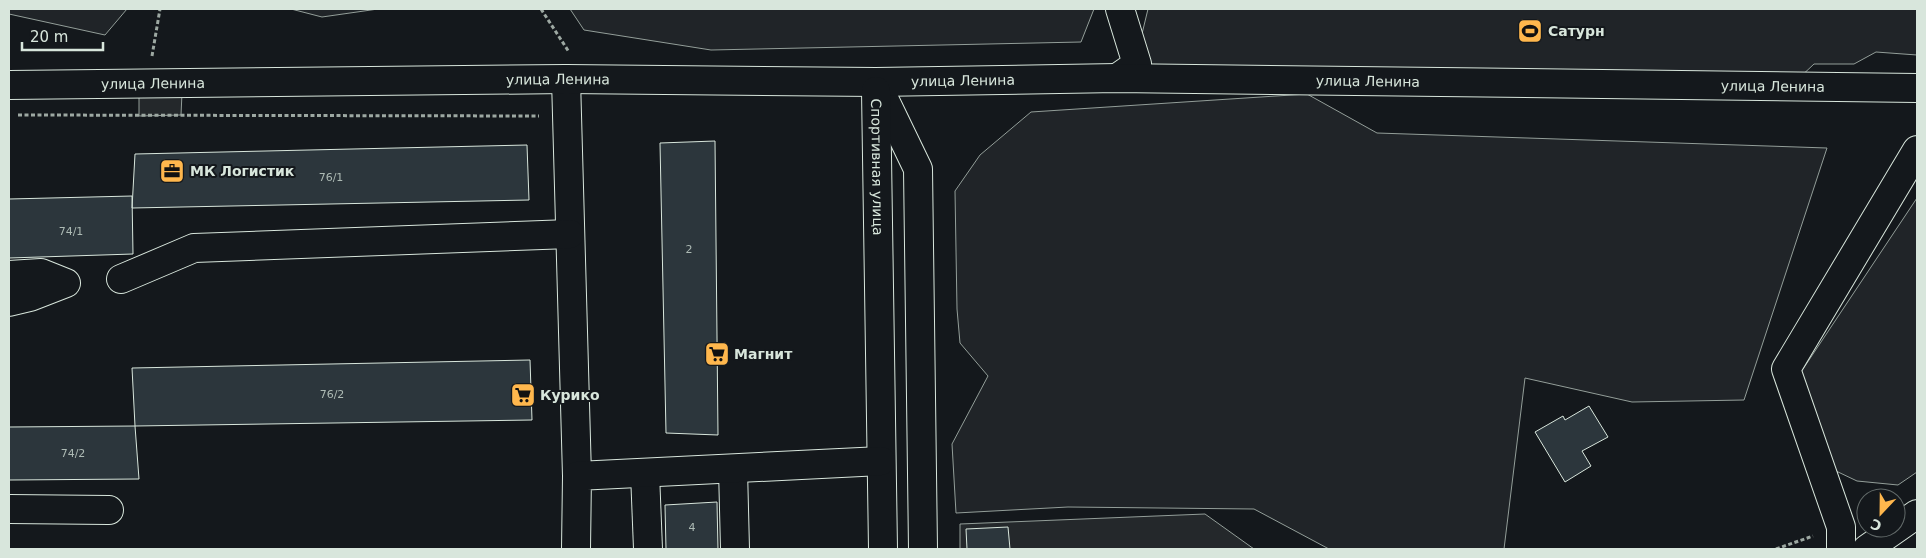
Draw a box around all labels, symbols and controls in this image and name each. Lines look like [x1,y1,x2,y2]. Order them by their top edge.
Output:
sports icon: Сатурн [1517,18,1543,44]
scale bar [22,20,104,52]
place label: Сатурн [1548,23,1605,39]
text: 20 m [30,28,68,46]
street label: улица Ленина [506,71,610,88]
street label: улица Ленина [911,72,1015,89]
street label: улица Ленина [1316,72,1420,90]
street label: улица Ленина [101,75,205,92]
street label: улица Ленина [1721,78,1825,95]
street label: Спортивная улица [868,98,886,236]
office icon: МК Логистик [159,158,185,184]
place label: МК Логистик [190,163,295,179]
house number: 76/1 [319,171,343,184]
house number: 74/1 [59,225,83,238]
house number: 2 [686,243,693,256]
supermarket icon: Магнит [704,341,730,367]
place label: Магнит [734,346,793,362]
supermarket icon: Курико [510,382,536,408]
place label: Курико [540,387,600,403]
house number: 76/2 [320,388,344,401]
house number: 74/2 [61,447,85,460]
north arrow [1856,488,1906,538]
text: С [1868,516,1884,534]
house number: 4 [689,521,696,534]

